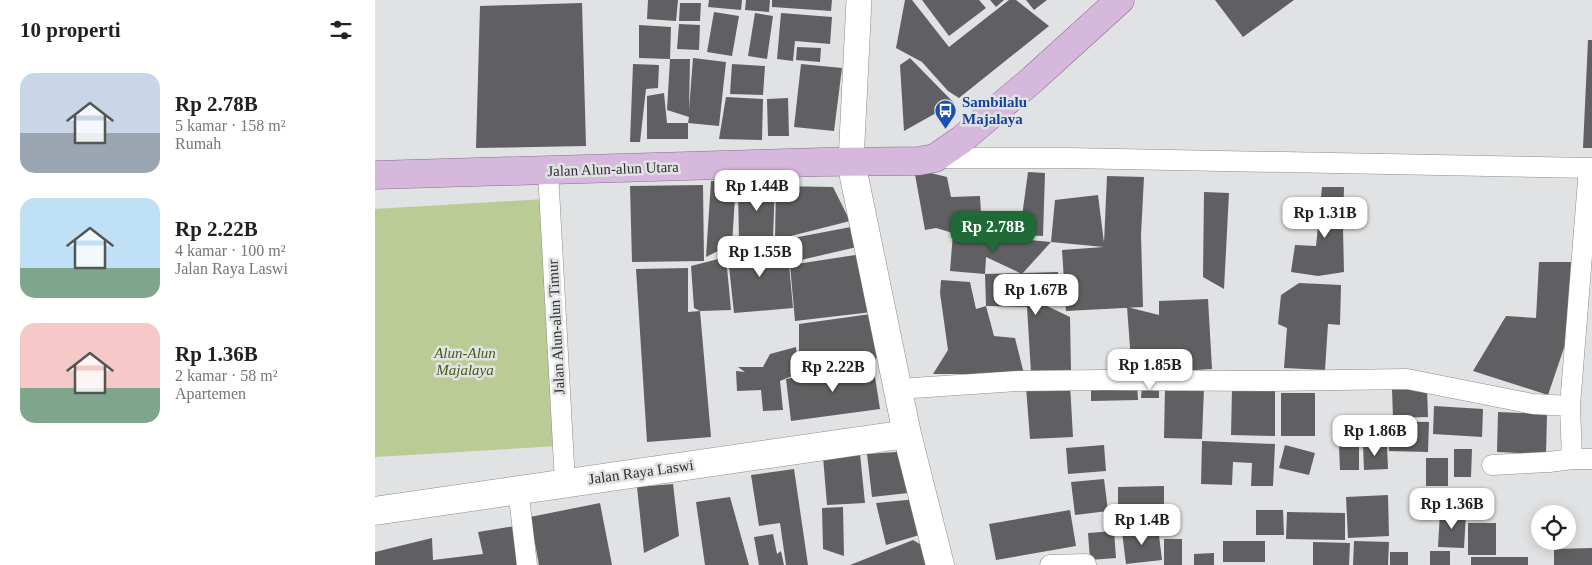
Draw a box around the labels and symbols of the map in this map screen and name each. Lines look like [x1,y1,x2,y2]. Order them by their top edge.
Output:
place label: Sambilalu Majalaya [962,94,1027,127]
bus stop icon: Sambilalu Majalaya [934,99,958,130]
street label: Jalan Alun-alun Utara [547,159,679,179]
pin: Rp 1.44B [705,170,809,212]
pin: Rp 1.31B [1273,196,1377,239]
pin: Rp 2.78B [941,210,1045,253]
pin: Rp 1.55B [708,236,812,278]
street label: Jalan Alun-alun Timur [544,259,568,395]
pin: Rp 1.67B [984,274,1088,316]
park label: Alun-Alun Majalaya [433,345,496,378]
pin: Rp 1.85B [1098,348,1202,391]
pin: Rp 2.22B [781,350,885,393]
pin: Rp 1.86B [1323,414,1427,457]
street label: Jalan Raya Laswi [587,457,695,487]
pin: Rp 1.36B [1400,488,1504,530]
pin: Rp 1.4B [1096,504,1188,546]

